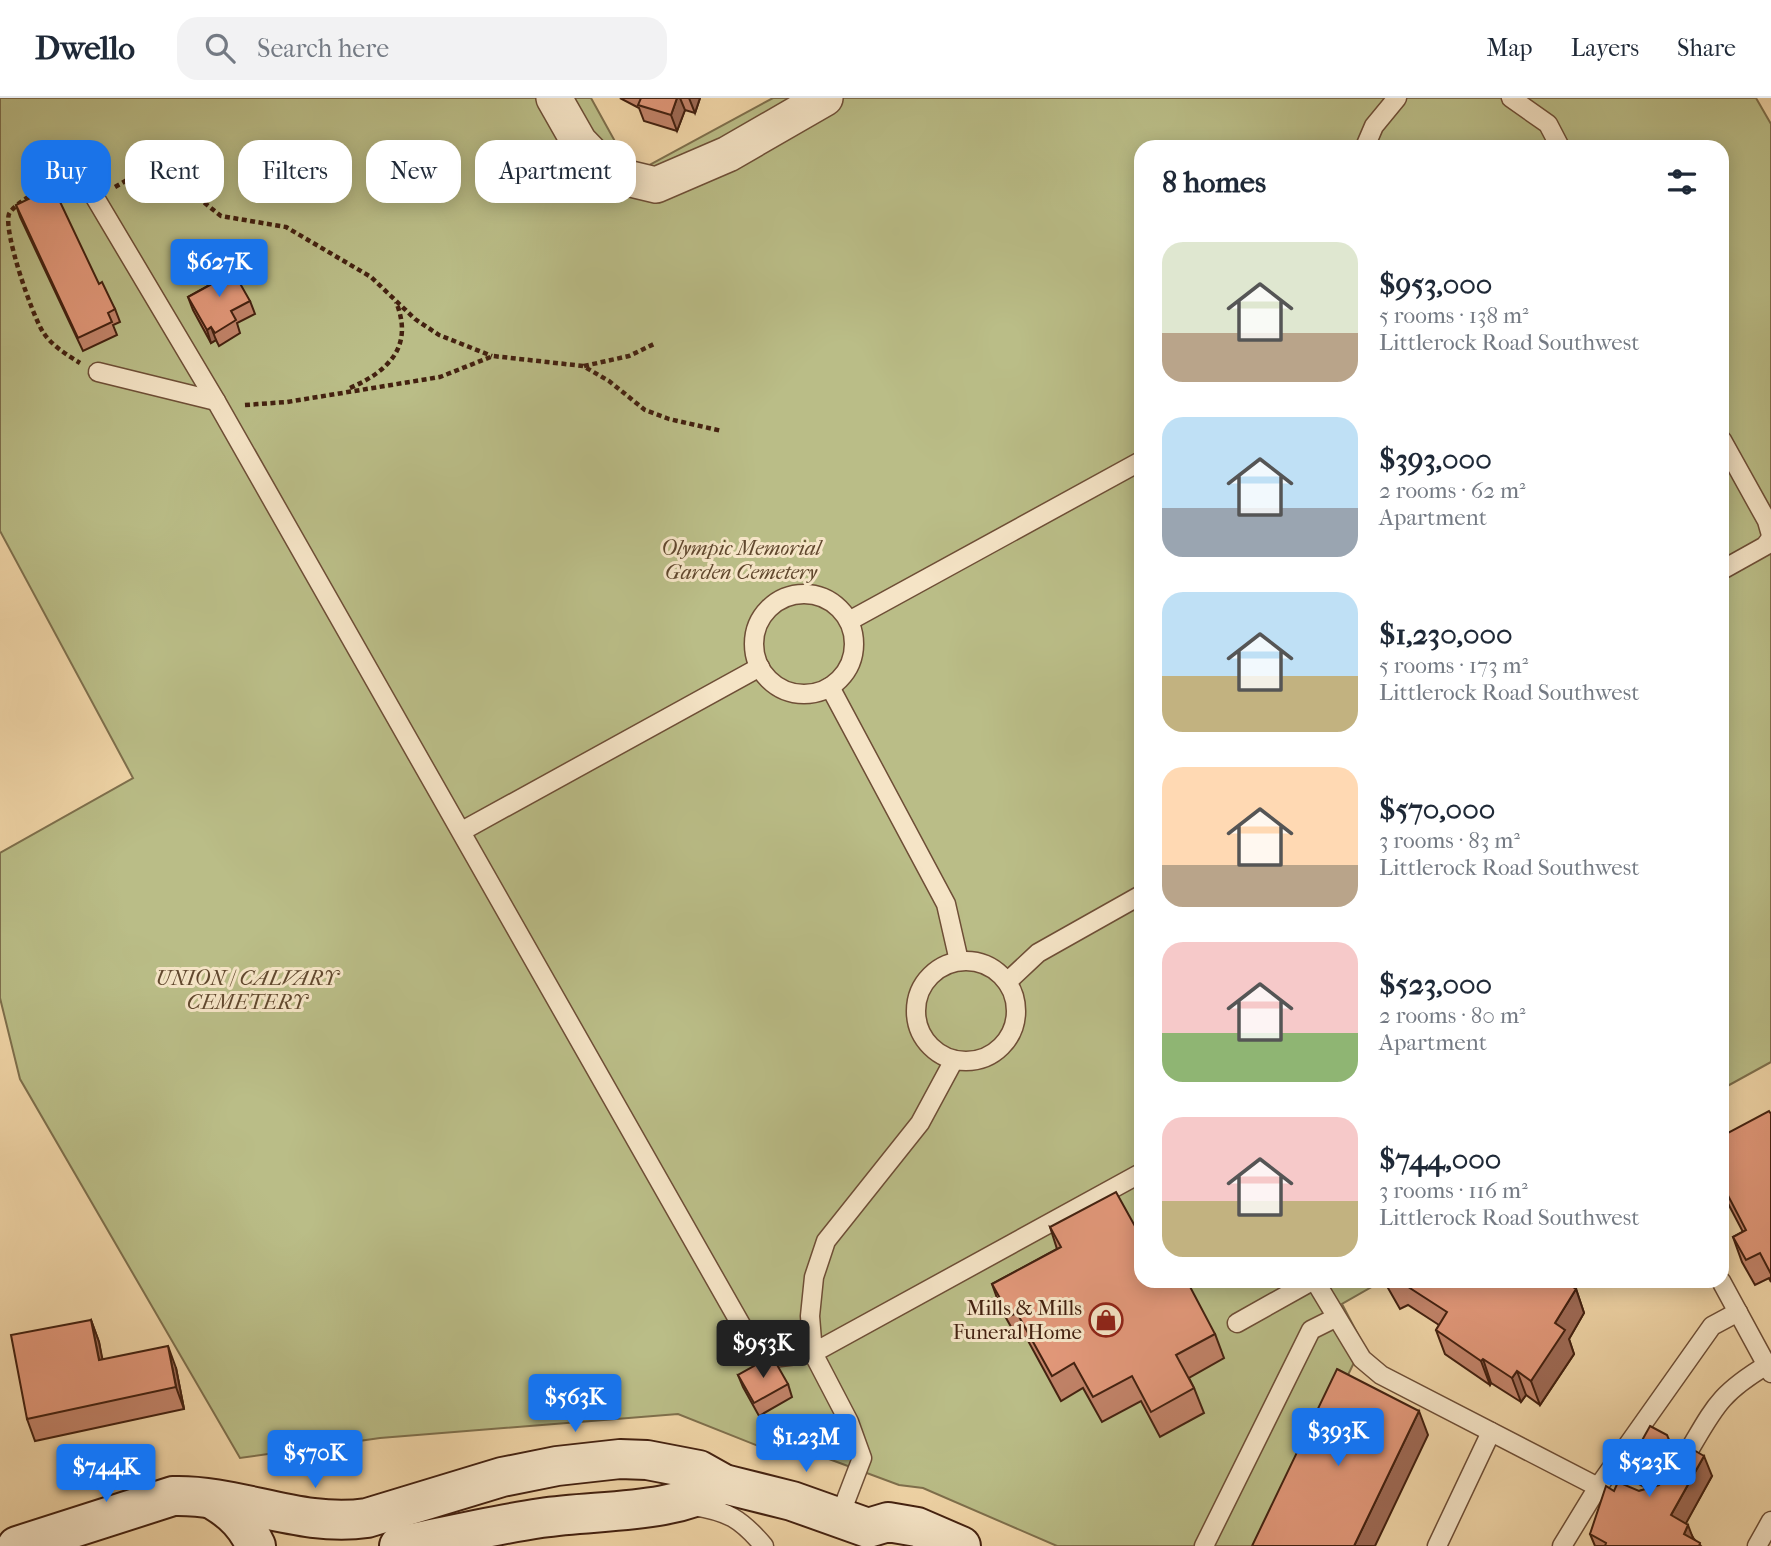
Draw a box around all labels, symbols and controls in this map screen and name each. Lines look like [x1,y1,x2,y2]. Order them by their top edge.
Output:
search box [177,17,667,80]
text: Dwello [35,29,135,68]
icon: search [201,29,239,67]
text: Search here [257,33,389,64]
text: Map [1487,34,1533,62]
text: Layers [1571,34,1639,62]
text: Share [1677,34,1736,62]
chip: Buy [21,140,111,203]
chip: Rent [125,140,224,203]
chip: Filters [238,140,352,203]
chip: New [366,140,461,203]
chip: Apartment [475,140,636,203]
icon: filters [1663,163,1701,201]
text: 8 homes [1162,165,1266,200]
pin: $627K [170,240,268,299]
text: $627K [187,248,251,275]
text: $953,000 [1379,267,1492,302]
icon: home [1218,270,1302,354]
text: 5 rooms · 138 m² [1379,302,1529,329]
text: Littlerock Road Southwest [1379,329,1639,356]
text: $393,000 [1379,442,1492,477]
icon: home [1218,445,1302,529]
text: 2 rooms · 62 m² [1379,477,1526,504]
text: Apartment [1379,504,1487,531]
park label: Olympic Memorial Garden Cemetery [661,536,824,584]
text: $1,230,000 [1379,617,1513,652]
icon: home [1218,620,1302,704]
text: 5 rooms · 173 m² [1379,652,1528,679]
text: Littlerock Road Southwest [1379,679,1639,706]
text: $570,000 [1379,792,1495,827]
icon: home [1218,795,1302,879]
text: 3 rooms · 83 m² [1379,827,1520,854]
text: Littlerock Road Southwest [1379,854,1639,881]
park label: UNION / CALVARY CEMETERY [155,966,341,1014]
text: $523,000 [1379,967,1492,1002]
icon: home [1218,970,1302,1054]
text: 2 rooms · 80 m² [1379,1002,1526,1029]
text: Apartment [1379,1029,1487,1056]
text: $744,000 [1379,1142,1501,1177]
icon: home [1218,1145,1302,1229]
text: 3 rooms · 116 m² [1379,1177,1528,1204]
text: Littlerock Road Southwest [1379,1204,1639,1231]
place label: Mills & Mills Funeral Home [953,1296,1082,1344]
shop icon: Mills & Mills Funeral Home [1087,1301,1125,1339]
pin: $953K [714,1320,812,1380]
text: $953K [733,1329,793,1356]
pin: $563K [526,1374,624,1434]
text: $563K [544,1383,606,1410]
pin: $393K [1289,1408,1387,1468]
pin: $1.23M [749,1414,863,1474]
text: $393K [1308,1417,1368,1444]
text: $1.23M [772,1423,840,1450]
pin: $570K [266,1430,364,1490]
text: $570K [283,1439,347,1466]
pin: $523K [1600,1440,1698,1499]
pin: $744K [57,1444,155,1504]
text: $523K [1619,1448,1679,1475]
text: $744K [72,1453,140,1480]

